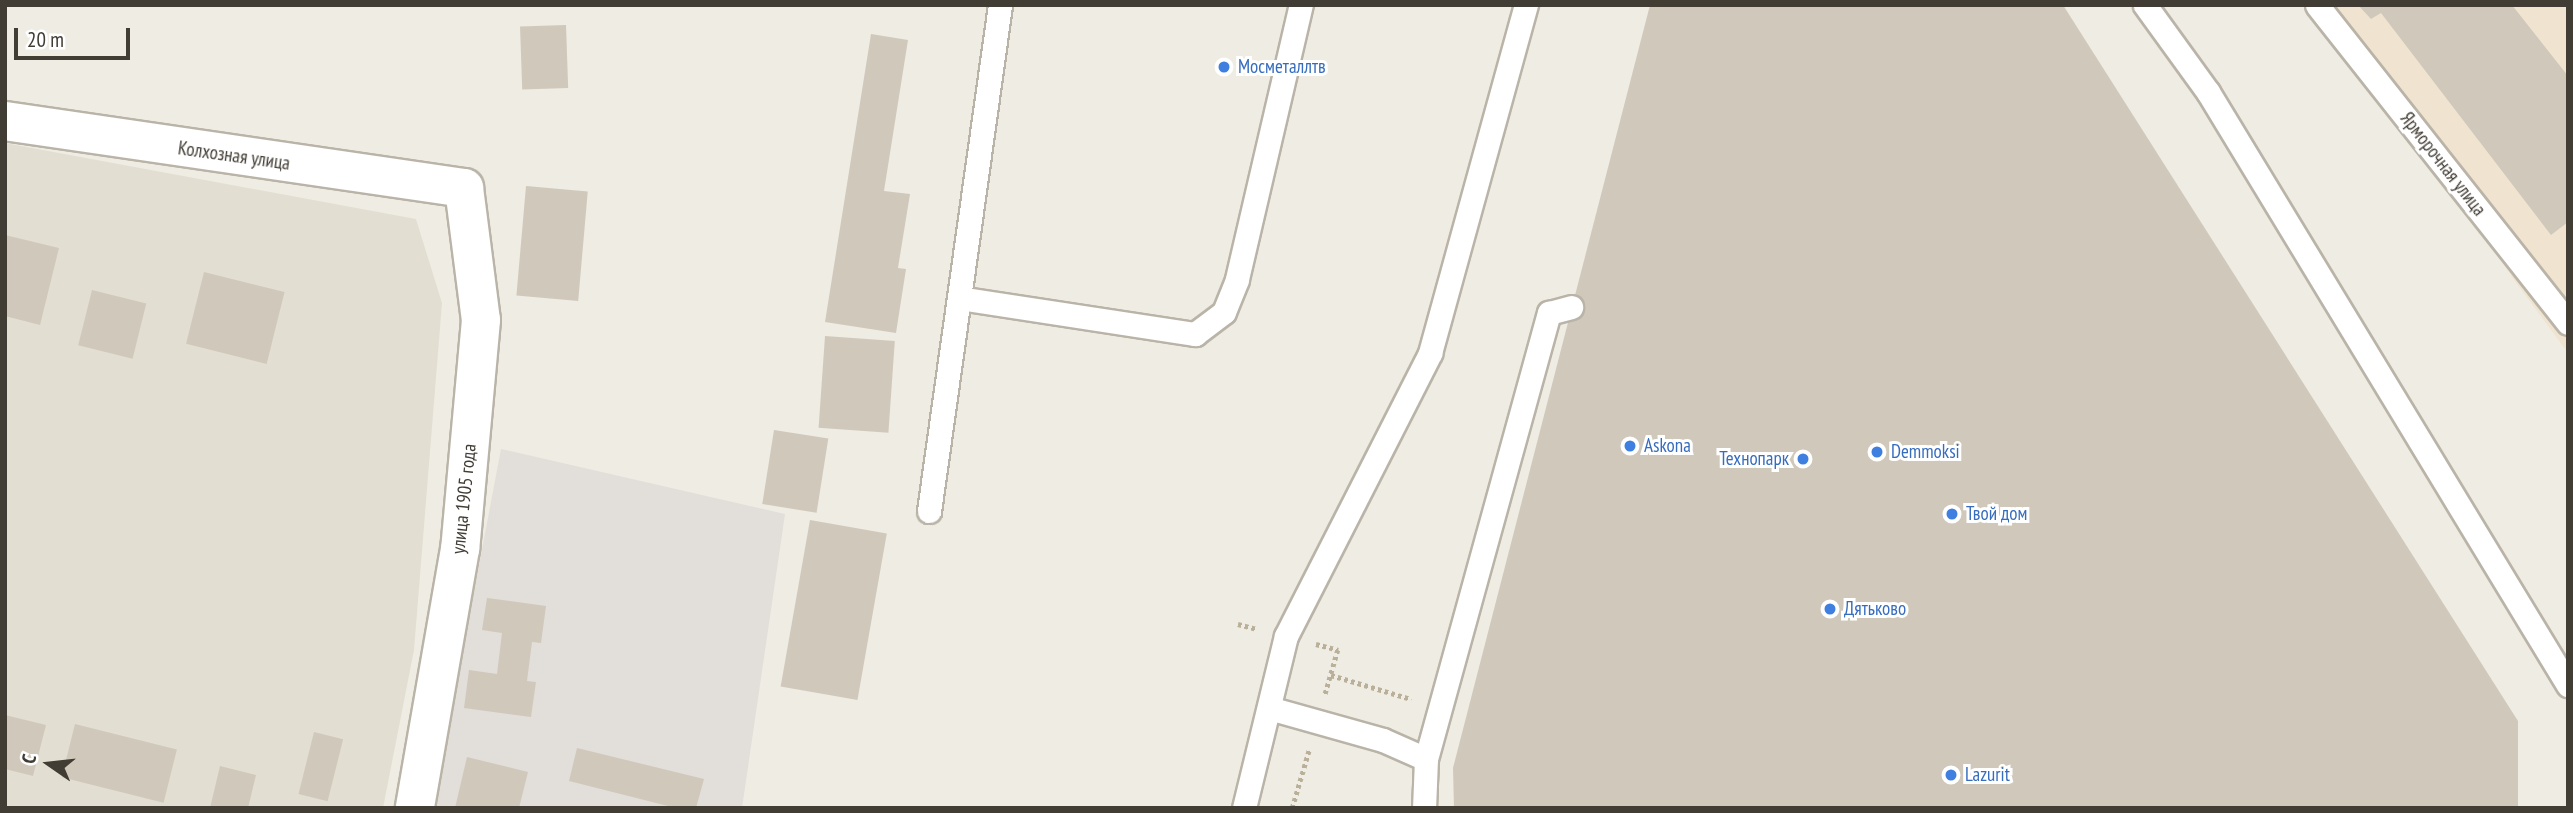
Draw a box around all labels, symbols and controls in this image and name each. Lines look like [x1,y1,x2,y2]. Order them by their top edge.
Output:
scale bar [18,14,133,58]
text: 20 m [27,26,64,53]
place label: Мосметаллтв [1238,56,1326,78]
marker: Мосметаллтв [1216,59,1232,75]
street label: Ярморочная улица [2395,108,2491,220]
street label: Колхозная улица [176,137,292,175]
place label: Askona [1644,435,1691,457]
marker: Askona [1622,438,1638,454]
place label: Demmoksi [1891,441,1960,463]
street label: улица 1905 года [447,443,481,555]
marker: Demmoksi [1869,444,1885,460]
place label: Технопарк [1719,448,1789,470]
marker: Технопарк [1795,451,1811,467]
place label: Твой дом [1966,503,2027,525]
marker: Твой дом [1944,506,1960,522]
place label: Дятьково [1844,598,1906,620]
marker: Дятьково [1822,601,1838,617]
north arrow [14,729,84,799]
text: С [16,752,41,766]
place label: Lazurit [1965,764,2010,786]
marker: Lazurit [1943,767,1959,783]

